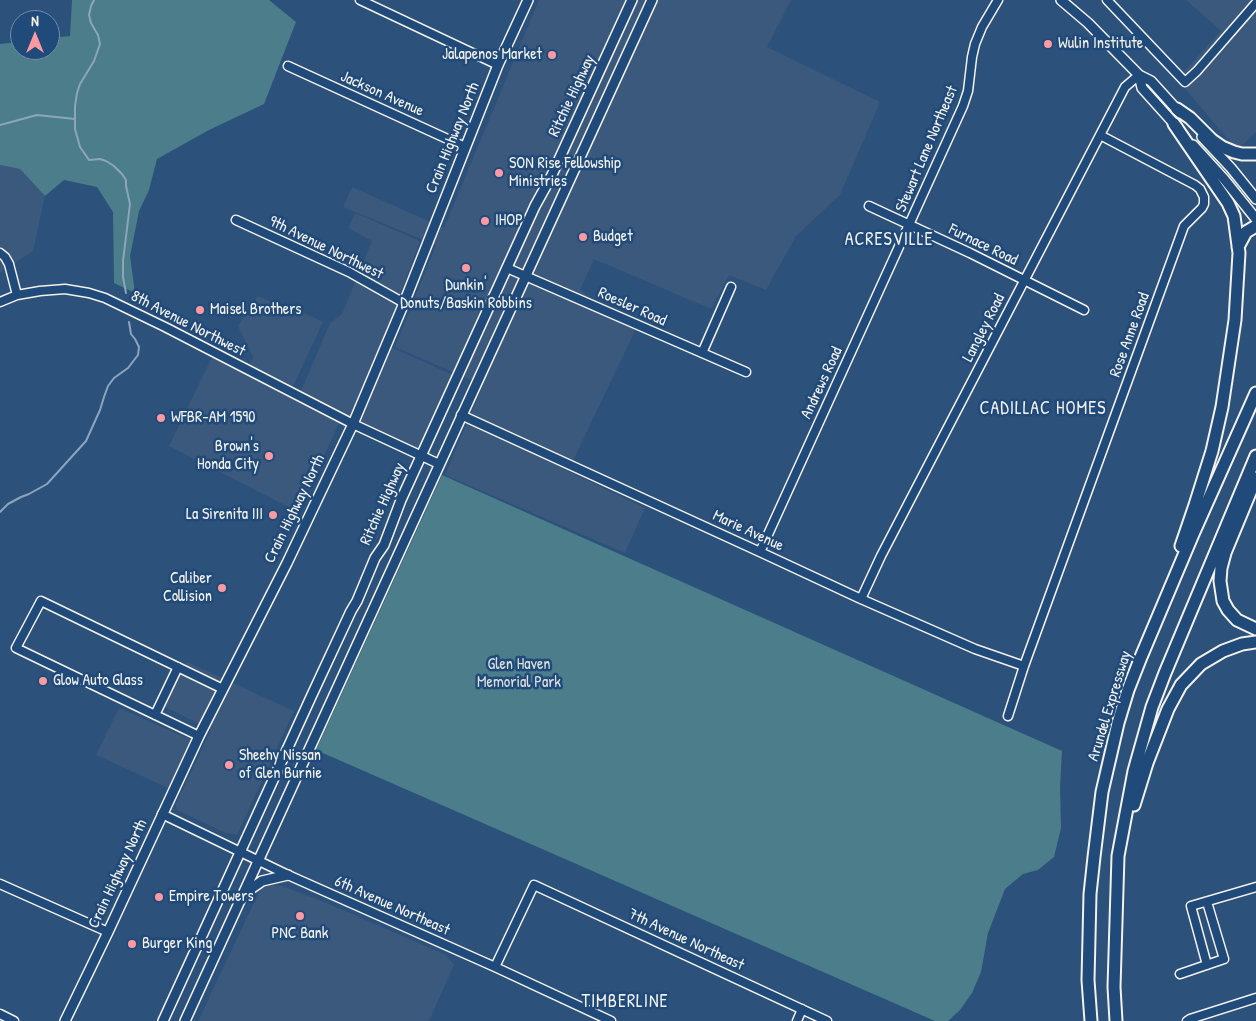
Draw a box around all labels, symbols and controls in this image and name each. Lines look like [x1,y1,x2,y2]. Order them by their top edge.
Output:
north arrow [10,10,60,60]
text: N [31,11,39,30]
place label: Wulin Institute [1058,34,1143,54]
marker: Wulin Institute [1042,38,1054,50]
place label: Jalapenos Market [442,45,542,65]
marker: Jalapenos Market [546,49,558,61]
street label: Ritchie Highway [545,52,599,140]
street label: Jackson Avenue [337,67,427,121]
street label: Crain Highway North [422,80,484,196]
street label: Stewart Lane Northeast [892,83,962,215]
place label: SON Rise Fellowship Ministries [509,154,621,192]
marker: SON Rise Fellowship Ministries [493,167,505,179]
place label: IHOP [495,211,523,231]
street label: 9th Avenue Northwest [266,212,386,284]
marker: IHOP [479,215,491,227]
street label: Furnace Road [945,220,1021,270]
place label: Budget [593,227,633,247]
district label: ACRESVILLE [843,229,935,251]
marker: Budget [577,231,589,243]
marker: Dunkin' Donuts/Baskin Robbins [460,262,472,274]
place label: Dunkin' Donuts/Baskin Robbins [400,276,532,314]
street label: Roesler Road [595,283,669,331]
street label: 8th Avenue Northwest [128,287,248,361]
street label: Rose Anne Road [1106,290,1154,380]
street label: Langley Road [959,291,1009,365]
place label: Maisel Brothers [210,300,301,320]
marker: Maisel Brothers [194,304,206,316]
street label: Andrews Road [797,344,847,422]
district label: CADILLAC HOMES [978,398,1108,420]
place label: WFBR-AM 1590 [171,408,255,428]
marker: WFBR-AM 1590 [155,412,167,424]
place label: Brown's Honda City [197,437,259,475]
marker: Brown's Honda City [263,450,275,462]
street label: Crain Highway North [260,452,330,566]
street label: Ritchie Highway [356,460,410,548]
place label: La Sirenita III [186,505,263,525]
street label: Marie Avenue [709,506,787,556]
marker: La Sirenita III [267,509,279,521]
place label: Caliber Collision [163,569,212,607]
marker: Caliber Collision [216,582,228,594]
street label: Arundel Expressway [1084,648,1136,764]
park label: Glen Haven Memorial Park [477,655,561,693]
place label: Glow Auto Glass [53,671,143,691]
marker: Glow Auto Glass [37,675,49,687]
place label: Sheehy Nissan of Glen Burnie [239,746,322,784]
marker: Sheehy Nissan of Glen Burnie [223,759,235,771]
street label: Crain Highway North [84,816,152,932]
street label: 6th Avenue Northeast [331,872,453,940]
place label: Empire Towers [169,887,254,907]
marker: Empire Towers [153,891,165,903]
street label: 7th Avenue Northeast [625,905,747,975]
marker: PNC Bank [294,910,306,922]
place label: PNC Bank [272,924,328,944]
place label: Burger King [142,934,212,954]
marker: Burger King [126,938,138,950]
district label: TIMBERLINE [580,991,670,1013]

